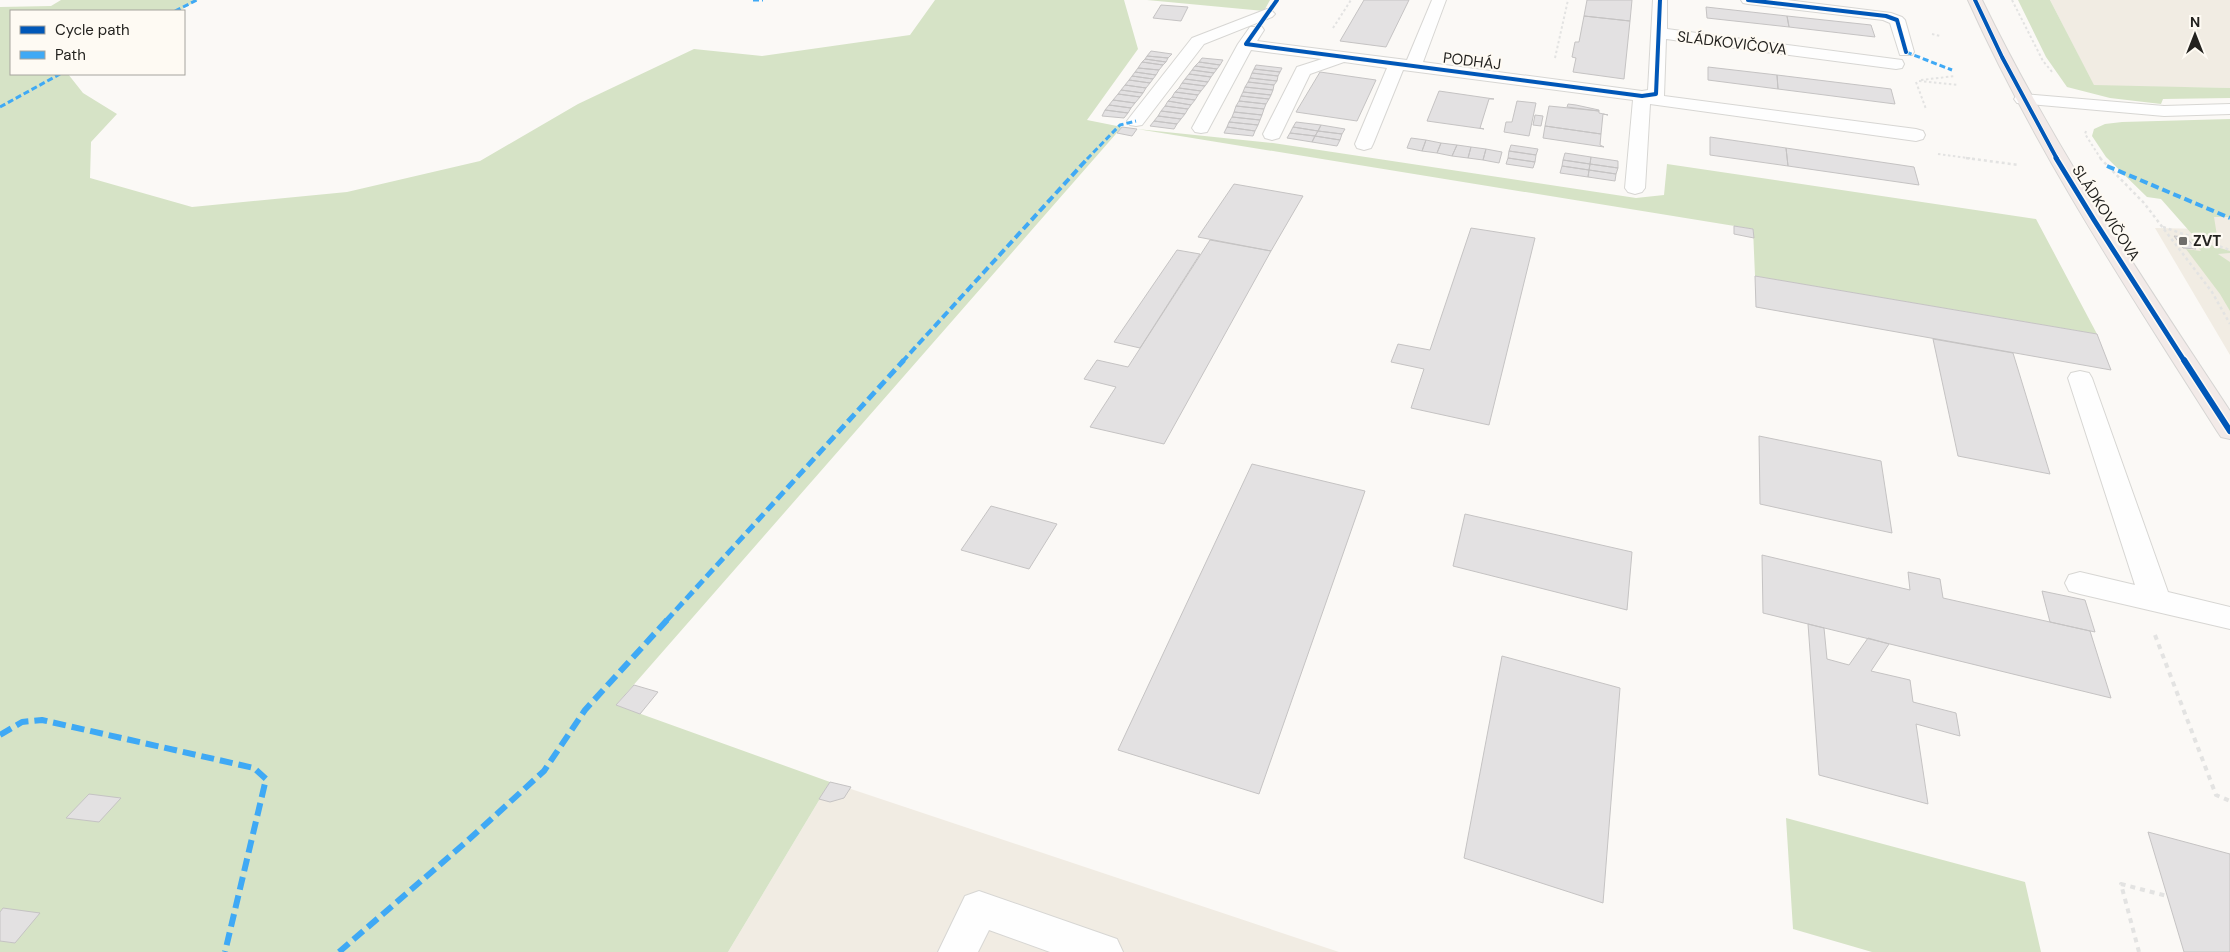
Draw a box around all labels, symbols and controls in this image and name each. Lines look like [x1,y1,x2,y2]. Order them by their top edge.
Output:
legend [10,10,185,75]
north arrow [2170,10,2220,60]
text: N [2190,13,2200,31]
text: Cycle path [55,20,130,40]
street label: SLÁDKOVIČOVA [1676,26,1788,60]
text: Path [55,45,86,65]
street label: PODHÁJ [1442,48,1502,74]
street label: SLÁDKOVIČOVA [2068,161,2144,265]
place label: ZVT [2193,231,2221,251]
marker: ZVT [2177,235,2189,247]

